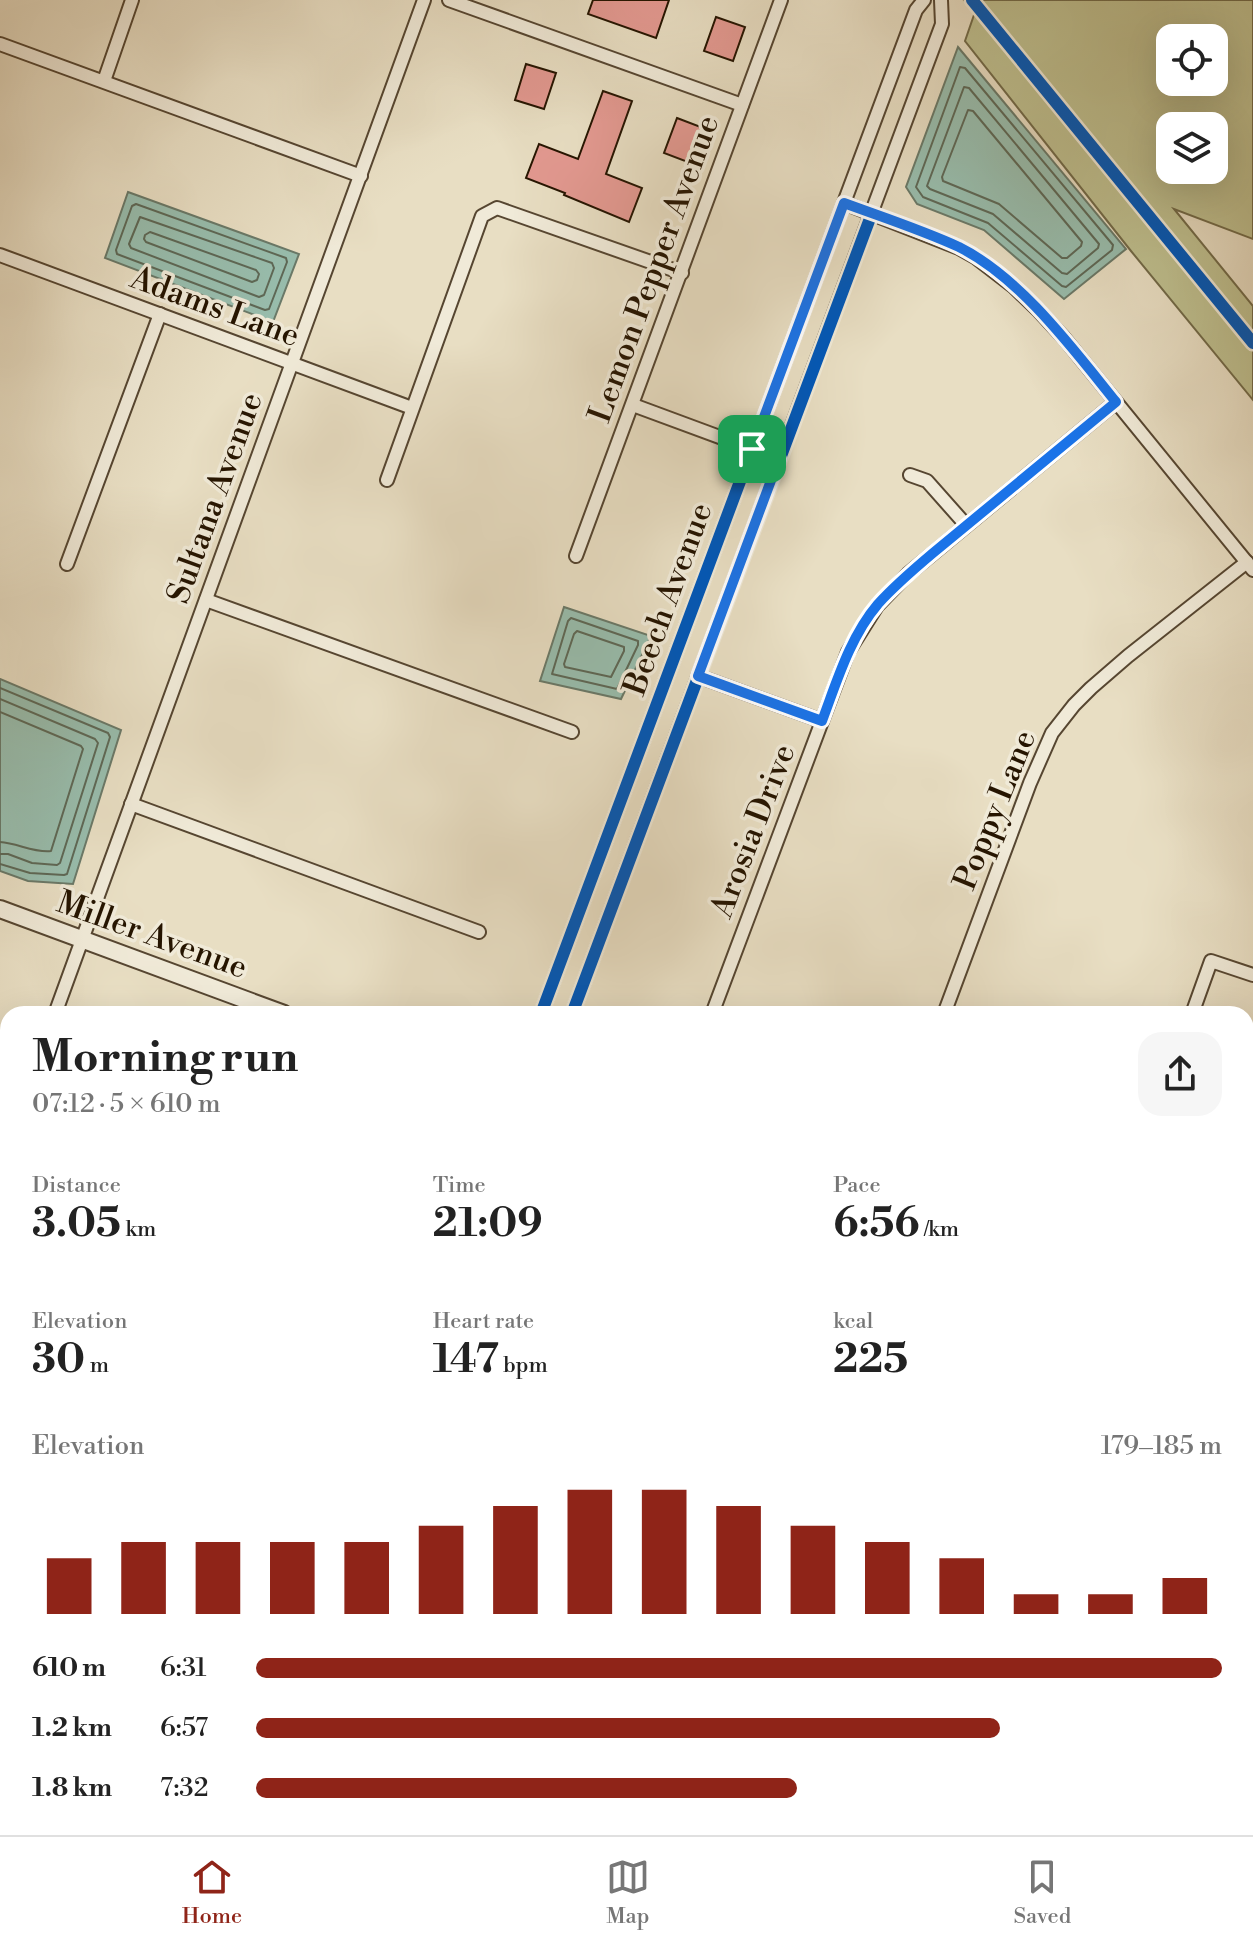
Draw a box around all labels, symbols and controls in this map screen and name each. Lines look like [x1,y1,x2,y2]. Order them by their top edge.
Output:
map controls [1156,24,1228,184]
button: locate [1156,24,1228,96]
street label: Lemon Pepper Avenue [580,110,728,428]
button: layers [1156,112,1228,184]
street label: Adams Lane [124,258,305,356]
street label: Sultana Avenue [158,387,272,609]
pin [718,415,786,483]
icon: arrive [730,427,774,471]
street label: Beech Avenue [614,497,721,702]
street label: Poppy Lane [945,724,1045,896]
street label: Arosia Drive [701,739,804,924]
street label: Miller Avenue [51,882,253,988]
text: Morning run [32,1030,298,1085]
button: share [1138,1032,1222,1116]
text: 07:12 · 5 × 610 m [32,1088,221,1120]
text: Distance [32,1172,121,1199]
text: Time [433,1172,486,1199]
text: Pace [833,1172,881,1199]
text: 3.05 [32,1199,121,1249]
text: 21:09 [433,1199,543,1249]
text: 6:56 [833,1199,920,1249]
text: km [121,1216,156,1243]
text: /km [920,1216,959,1243]
text: Elevation [32,1308,127,1335]
text: Heart rate [433,1308,534,1335]
text: kcal [833,1308,873,1335]
text: 30 [32,1335,85,1385]
text: 147 [433,1335,499,1385]
text: 225 [833,1335,908,1385]
text: m [85,1352,109,1379]
text: bpm [499,1352,548,1379]
text: Elevation [32,1430,145,1462]
text: 179–185 m [1101,1430,1222,1462]
text: 610 m [32,1652,106,1684]
text: 6:31 [160,1652,207,1684]
text: 1.2 km [32,1712,112,1744]
text: 6:57 [160,1712,208,1744]
text: 1.8 km [32,1772,112,1804]
text: 7:32 [160,1772,208,1804]
tab: Home [182,1855,242,1930]
tab: Map [606,1855,650,1930]
tab: Saved [1013,1855,1071,1930]

